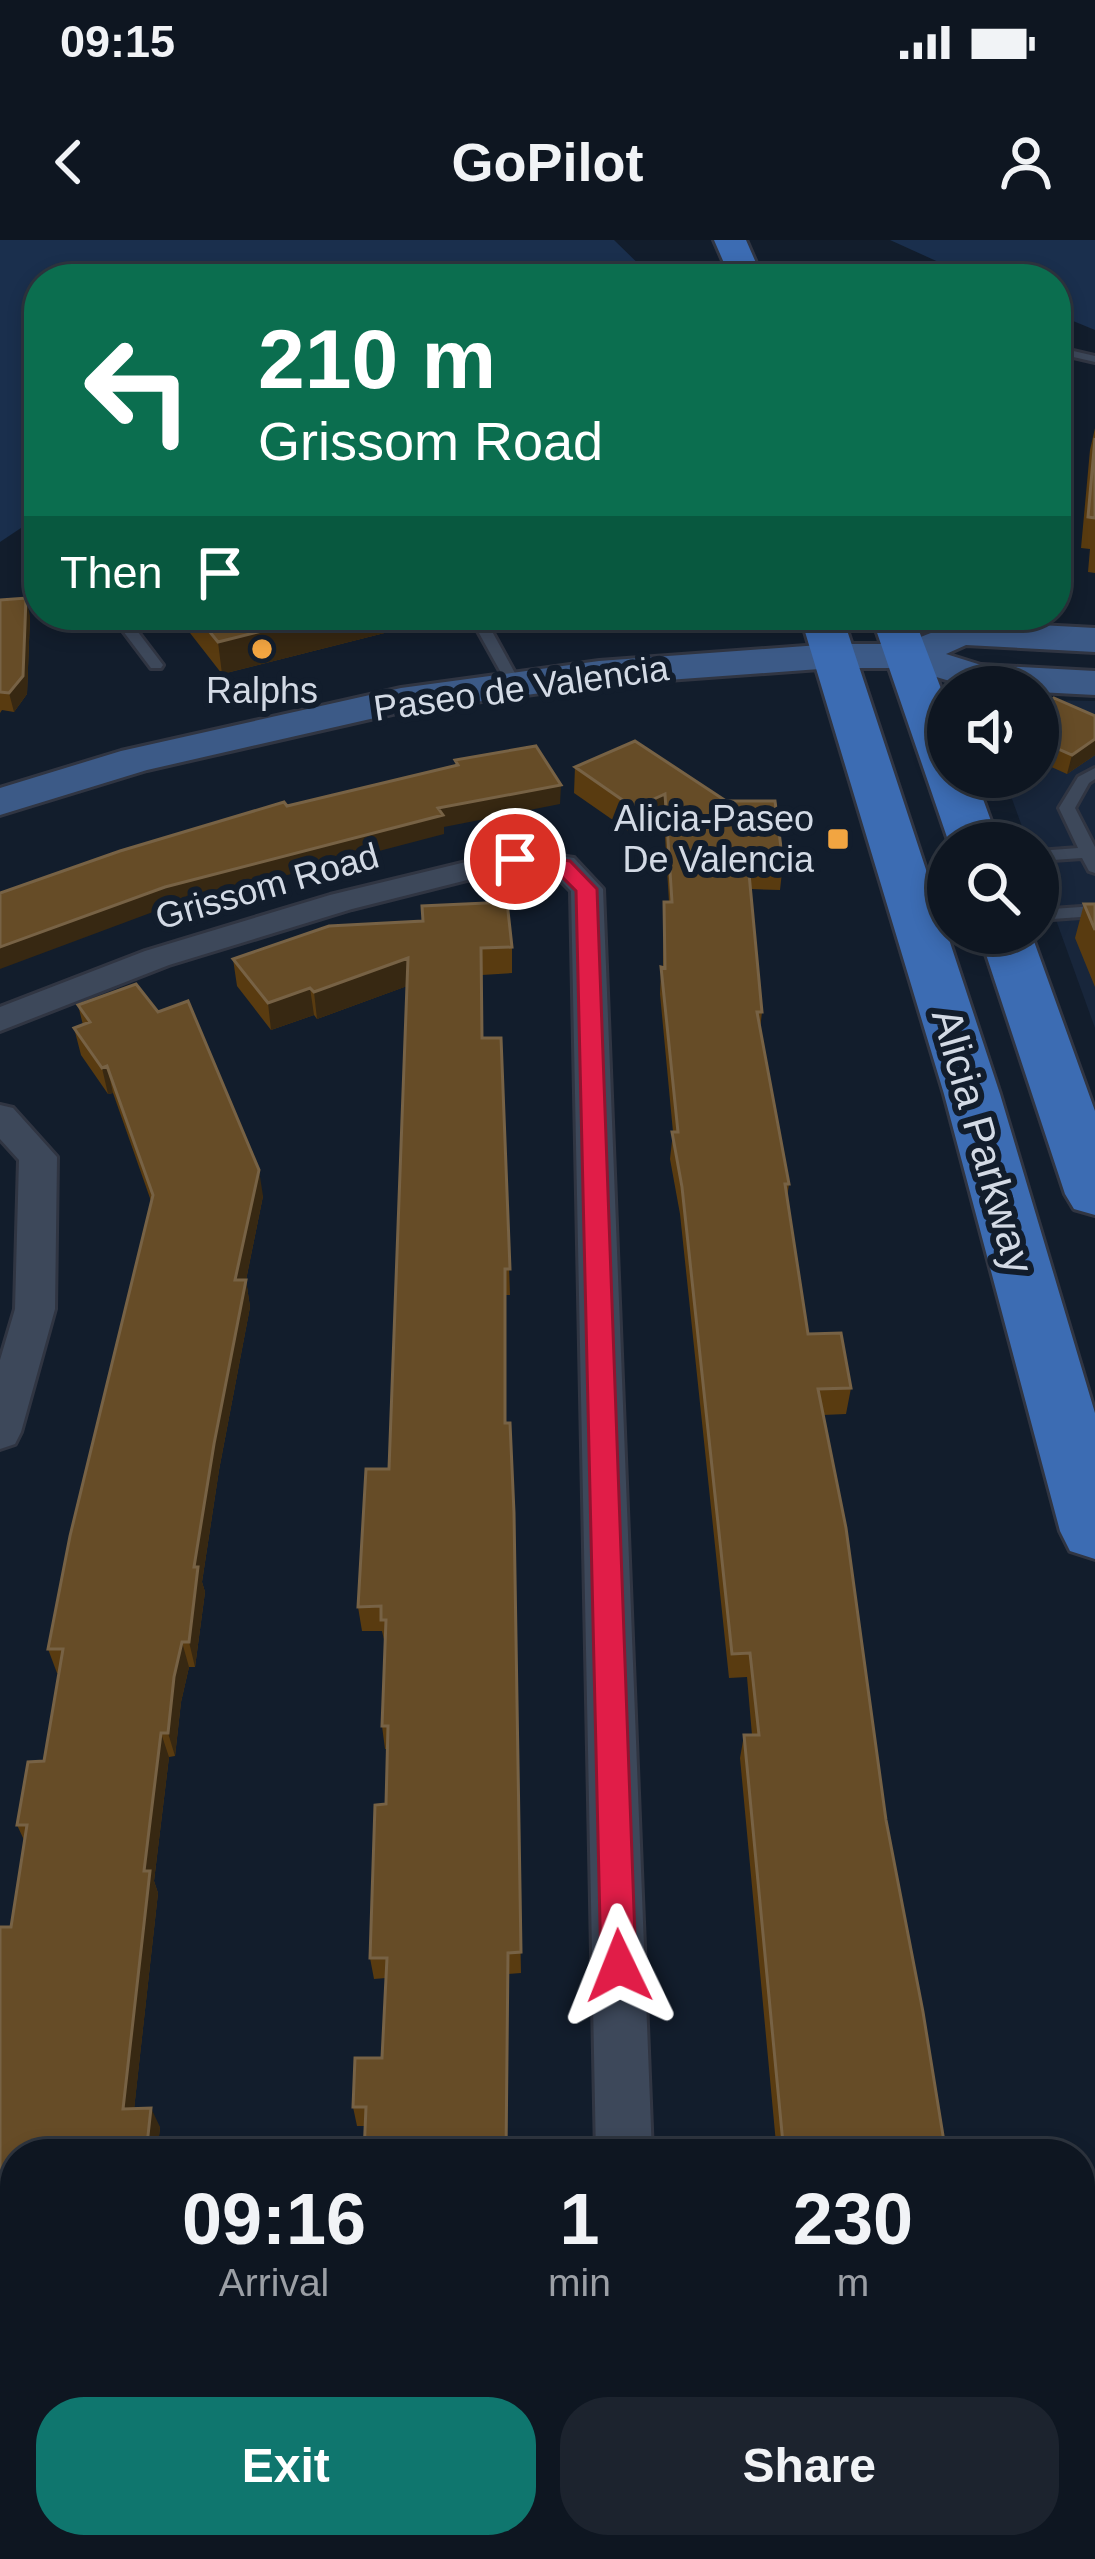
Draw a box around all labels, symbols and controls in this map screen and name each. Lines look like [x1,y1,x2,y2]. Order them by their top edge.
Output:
text: 09:15 [60,16,175,67]
icon: back [36,129,102,195]
icon: person [993,129,1059,195]
text: GoPilot [452,132,643,192]
icon: left [60,312,216,468]
text: 210 m [258,312,496,406]
text: Grissom Road [258,411,603,471]
icon: arrive [187,540,253,606]
text: Then [60,547,163,598]
marker: Ralphs [249,636,275,662]
street label: Paseo de Valencia [371,647,672,729]
map controls [927,666,1059,954]
button: sound [927,666,1059,798]
place label: Ralphs [206,670,318,711]
place label: Alicia-Paseo De Valencia [614,798,815,880]
pin [464,808,566,910]
button: search [927,822,1059,954]
icon: arrive [482,826,548,892]
marker: Alicia-Paseo De Valencia [825,826,851,852]
street label: Grissom Road [151,835,383,937]
street label: Alicia Parkway [923,1003,1043,1279]
position arrow [556,1903,682,2029]
text: 09:16 [182,2179,366,2259]
text: 1 [559,2179,600,2259]
text: 230 [793,2179,913,2259]
text: Arrival [219,2261,329,2304]
text: min [548,2261,611,2304]
text: m [837,2261,869,2304]
button: Exit [36,2397,536,2535]
button: Share [560,2397,1059,2535]

